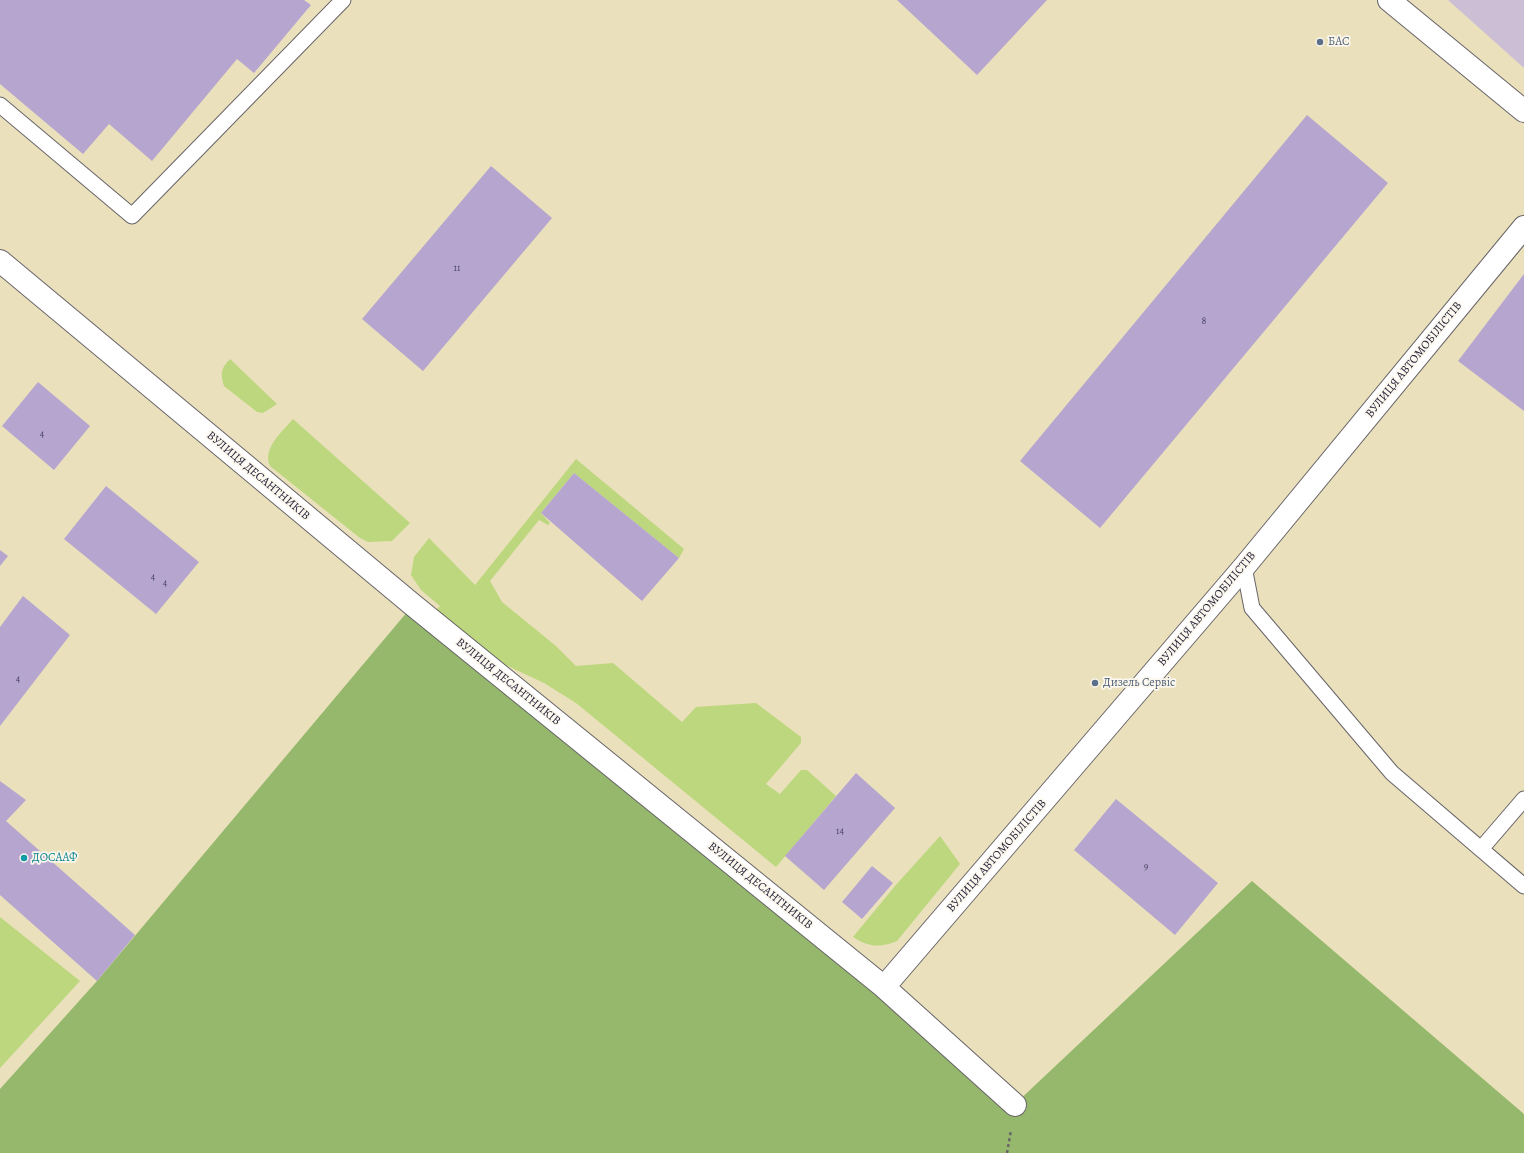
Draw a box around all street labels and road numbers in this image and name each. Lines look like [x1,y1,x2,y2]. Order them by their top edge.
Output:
street label: ВУЛИЦЯ АВТОМОБІЛІСТІВ [1363,299,1465,421]
street label: ВУЛИЦЯ ДЕСАНТНИКІВ [203,429,313,523]
street label: ВУЛИЦЯ АВТОМОБІЛІСТІВ [1155,549,1259,669]
street label: ВУЛИЦЯ ДЕСАНТНИКІВ [453,635,563,729]
street label: ВУЛИЦЯ АВТОМОБІЛІСТІВ [944,797,1050,915]
street label: ВУЛИЦЯ ДЕСАНТНИКІВ [705,839,815,933]

